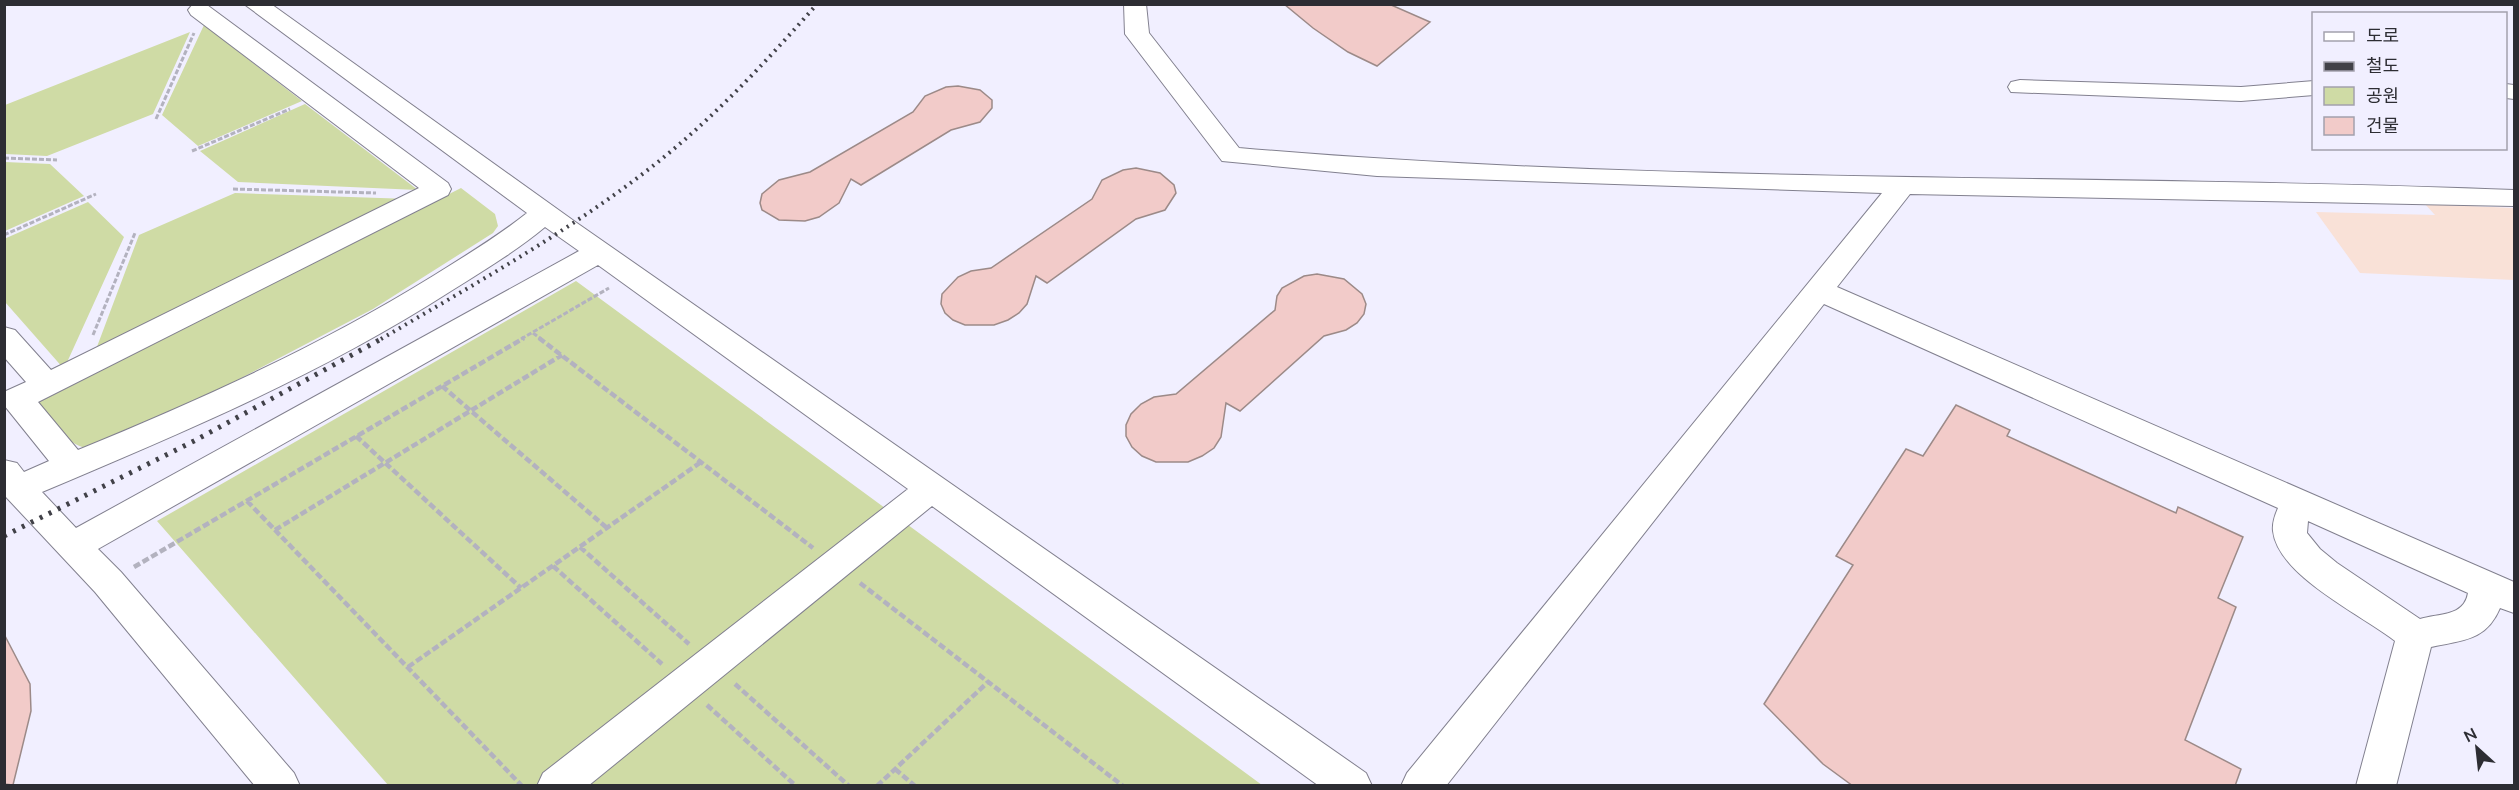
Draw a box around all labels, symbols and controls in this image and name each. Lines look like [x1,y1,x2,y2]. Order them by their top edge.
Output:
legend [2312,12,2507,150]
text: 도로 [2366,24,2399,47]
text: 철도 [2366,54,2399,77]
text: 공원 [2366,84,2399,107]
text: 건물 [2366,114,2399,137]
north arrow [2447,718,2507,778]
text: N [2460,723,2480,746]

